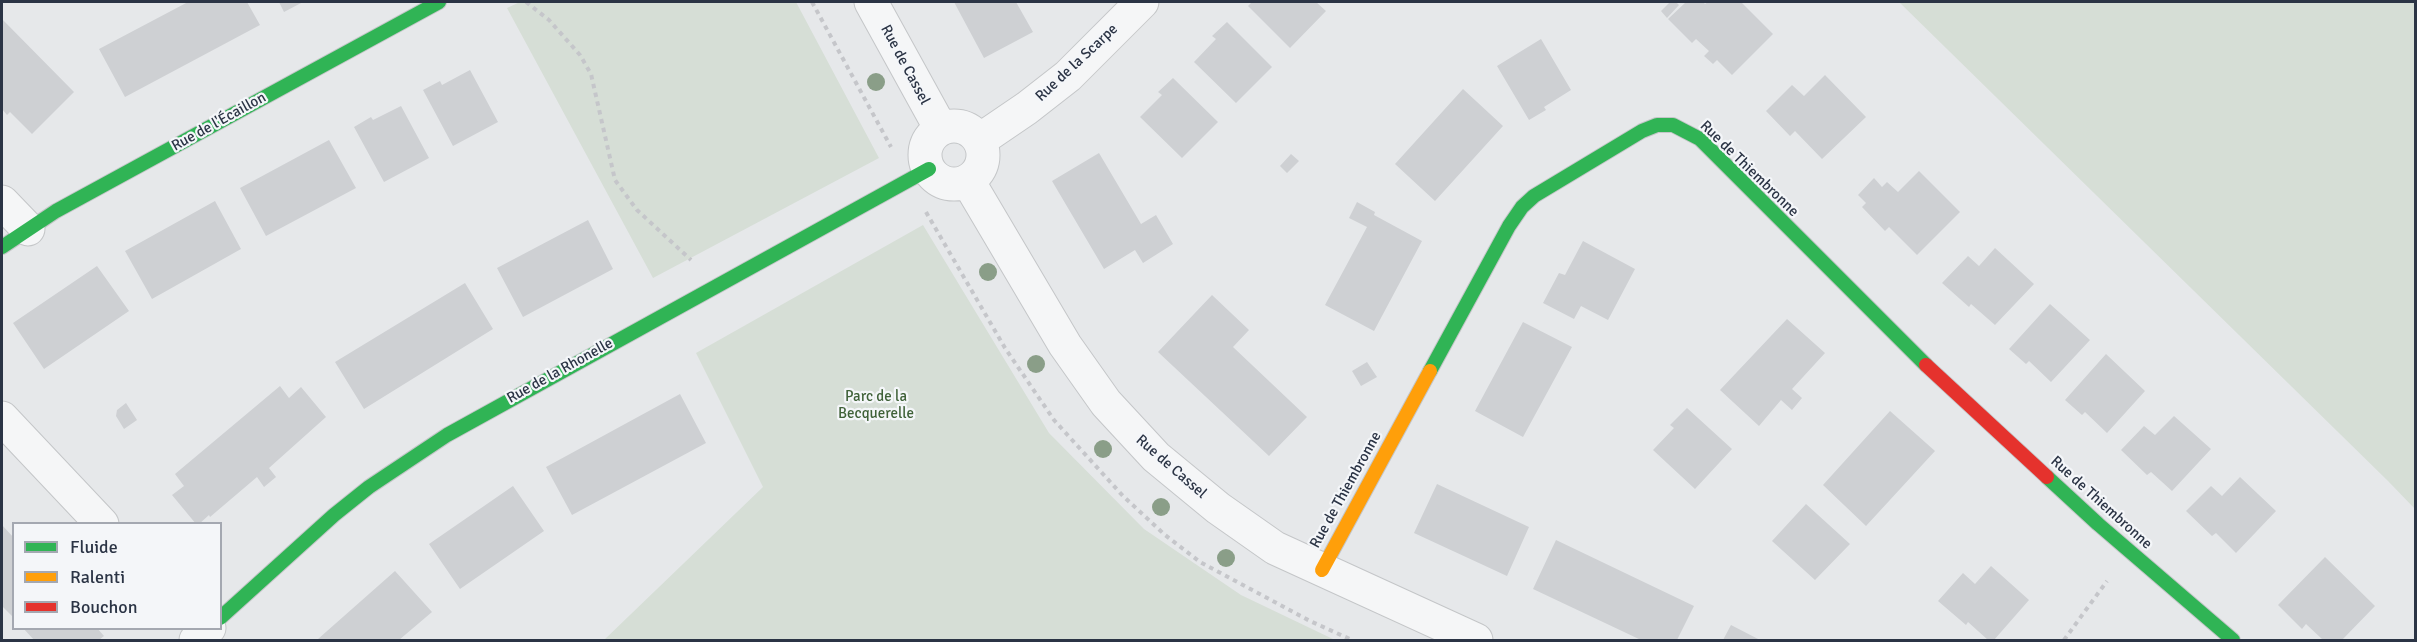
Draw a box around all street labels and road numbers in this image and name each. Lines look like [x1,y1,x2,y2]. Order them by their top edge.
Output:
street label: Rue de la Scarpe [1032,20,1122,106]
street label: Rue de Cassel [876,22,934,108]
street label: Rue de l'Écaillon [169,89,269,155]
street label: Rue de Thiembronne [1696,117,1802,221]
street label: Rue de la Rhonelle [504,334,616,408]
street label: Rue de Thiembronne [1307,429,1385,551]
street label: Rue de Cassel [1132,431,1210,503]
street label: Rue de Thiembronne [2047,453,2155,553]

